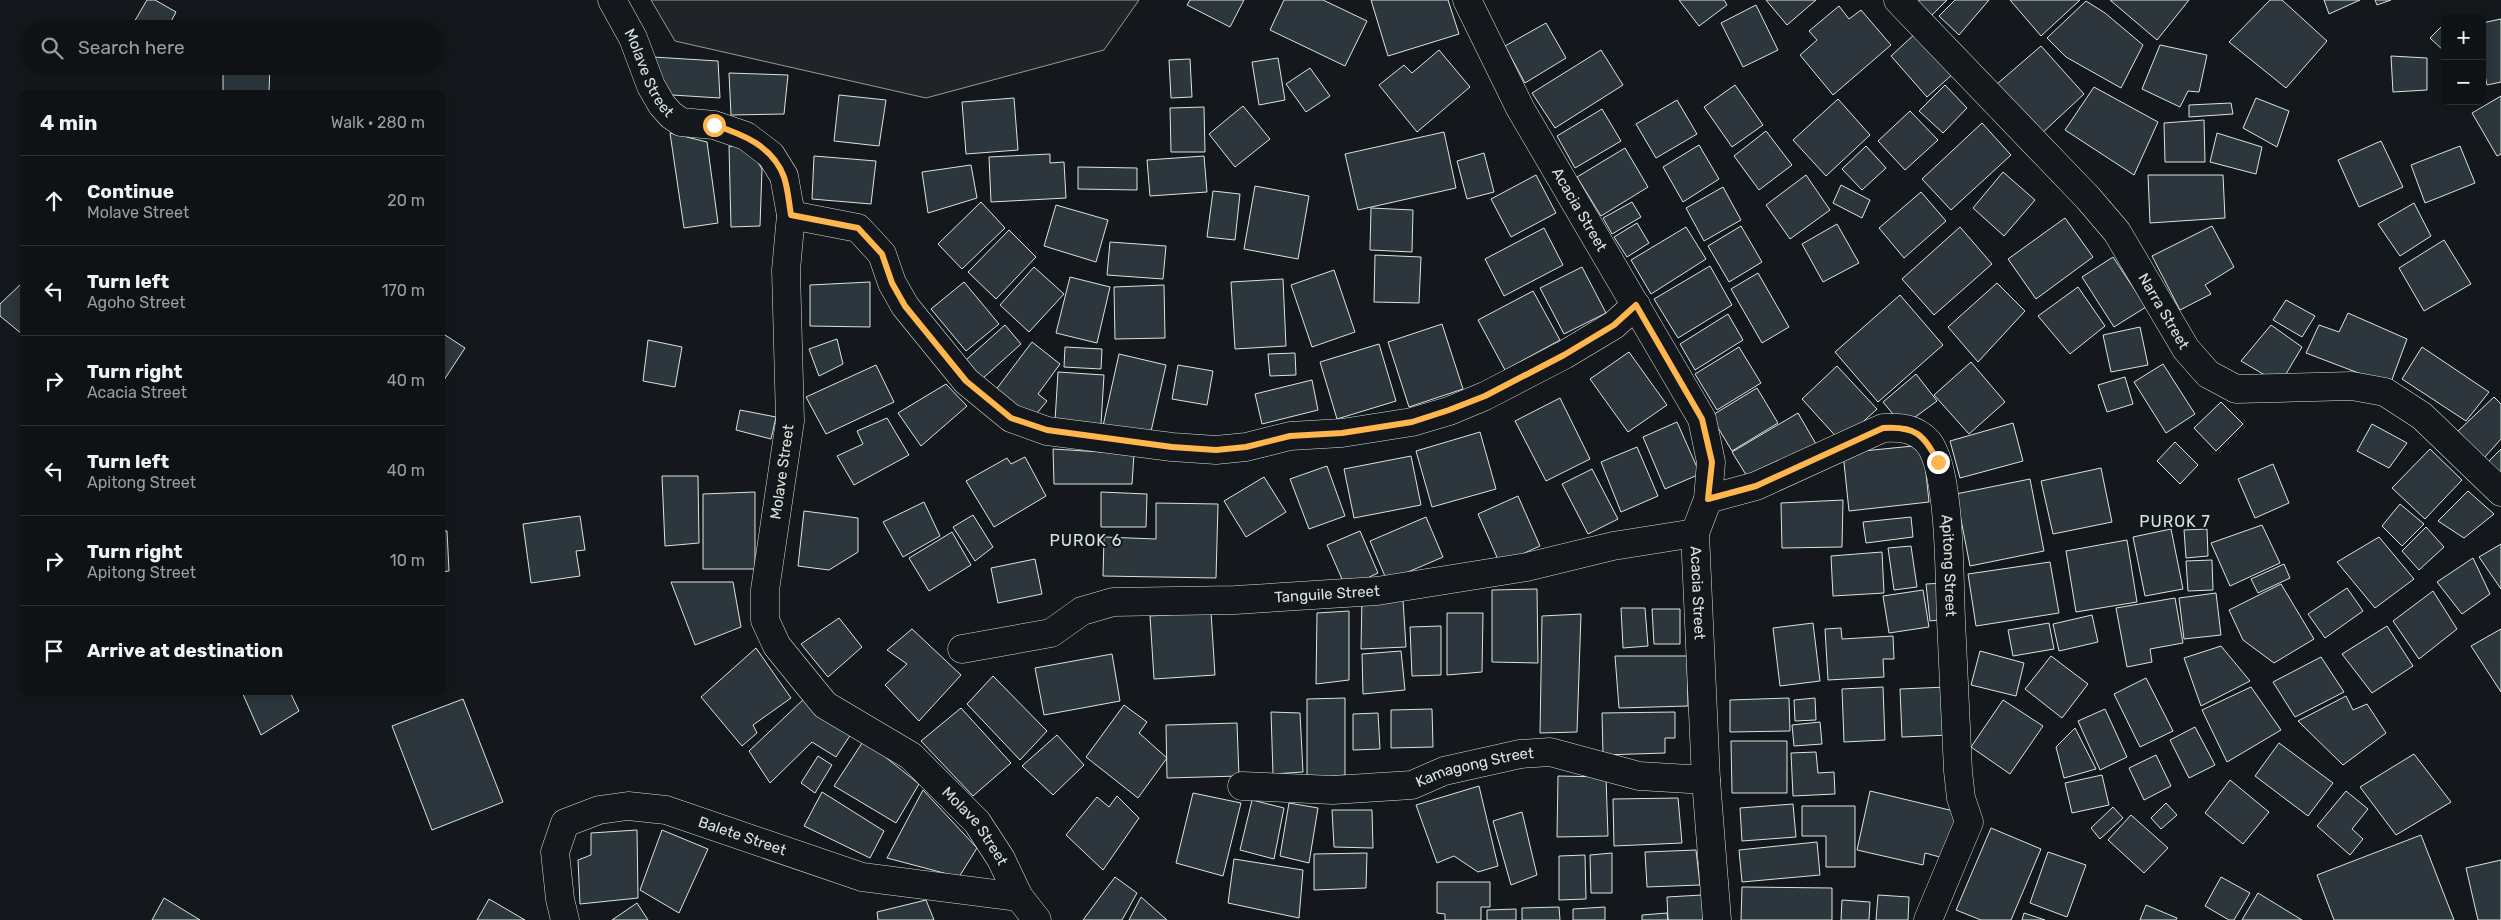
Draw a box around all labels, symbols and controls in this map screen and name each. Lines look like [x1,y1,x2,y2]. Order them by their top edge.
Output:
map controls [2441,15,2486,105]
button: + [2441,15,2486,60]
search box [20,20,445,75]
street label: Molave Street [621,25,678,121]
icon: search [38,34,66,62]
text: Search here [78,36,185,59]
button: − [2441,60,2486,105]
text: 4 min [40,110,98,135]
text: Walk · 280 m [331,113,425,132]
route start [703,114,726,137]
street label: Acacia Street [1548,165,1611,255]
text: Continue [87,180,174,203]
icon: ahead [40,187,68,215]
text: 20 m [387,191,425,210]
text: Molave Street [87,203,189,222]
text: Turn left [87,270,169,293]
street label: Narra Street [2134,270,2193,353]
icon: left [40,277,68,305]
text: 170 m [382,281,425,300]
text: Agoho Street [87,293,185,312]
text: Turn right [87,360,182,383]
icon: right [40,367,68,395]
text: 40 m [387,371,425,390]
text: Acacia Street [87,383,187,402]
street label: Molave Street [766,423,798,521]
text: Turn left [87,450,169,473]
route end [1927,451,1950,474]
icon: left [40,457,68,485]
text: 40 m [387,461,425,480]
text: Apitong Street [87,473,196,492]
district label: PUROK 7 [2139,512,2211,531]
street label: Apitong Street [1937,514,1960,617]
district label: PUROK 6 [1050,531,1122,550]
text: Turn right [87,540,182,563]
street label: Acacia Street [1687,546,1709,640]
icon: right [40,547,68,575]
text: 10 m [390,551,425,570]
text: Apitong Street [87,563,196,582]
street label: Tanguile Street [1274,582,1380,606]
icon: arrive [40,637,68,665]
text: Arrive at destination [87,639,283,662]
street label: Kamagong Street [1413,744,1534,791]
street label: Molave Street [938,783,1012,868]
street label: Balete Street [696,813,789,859]

